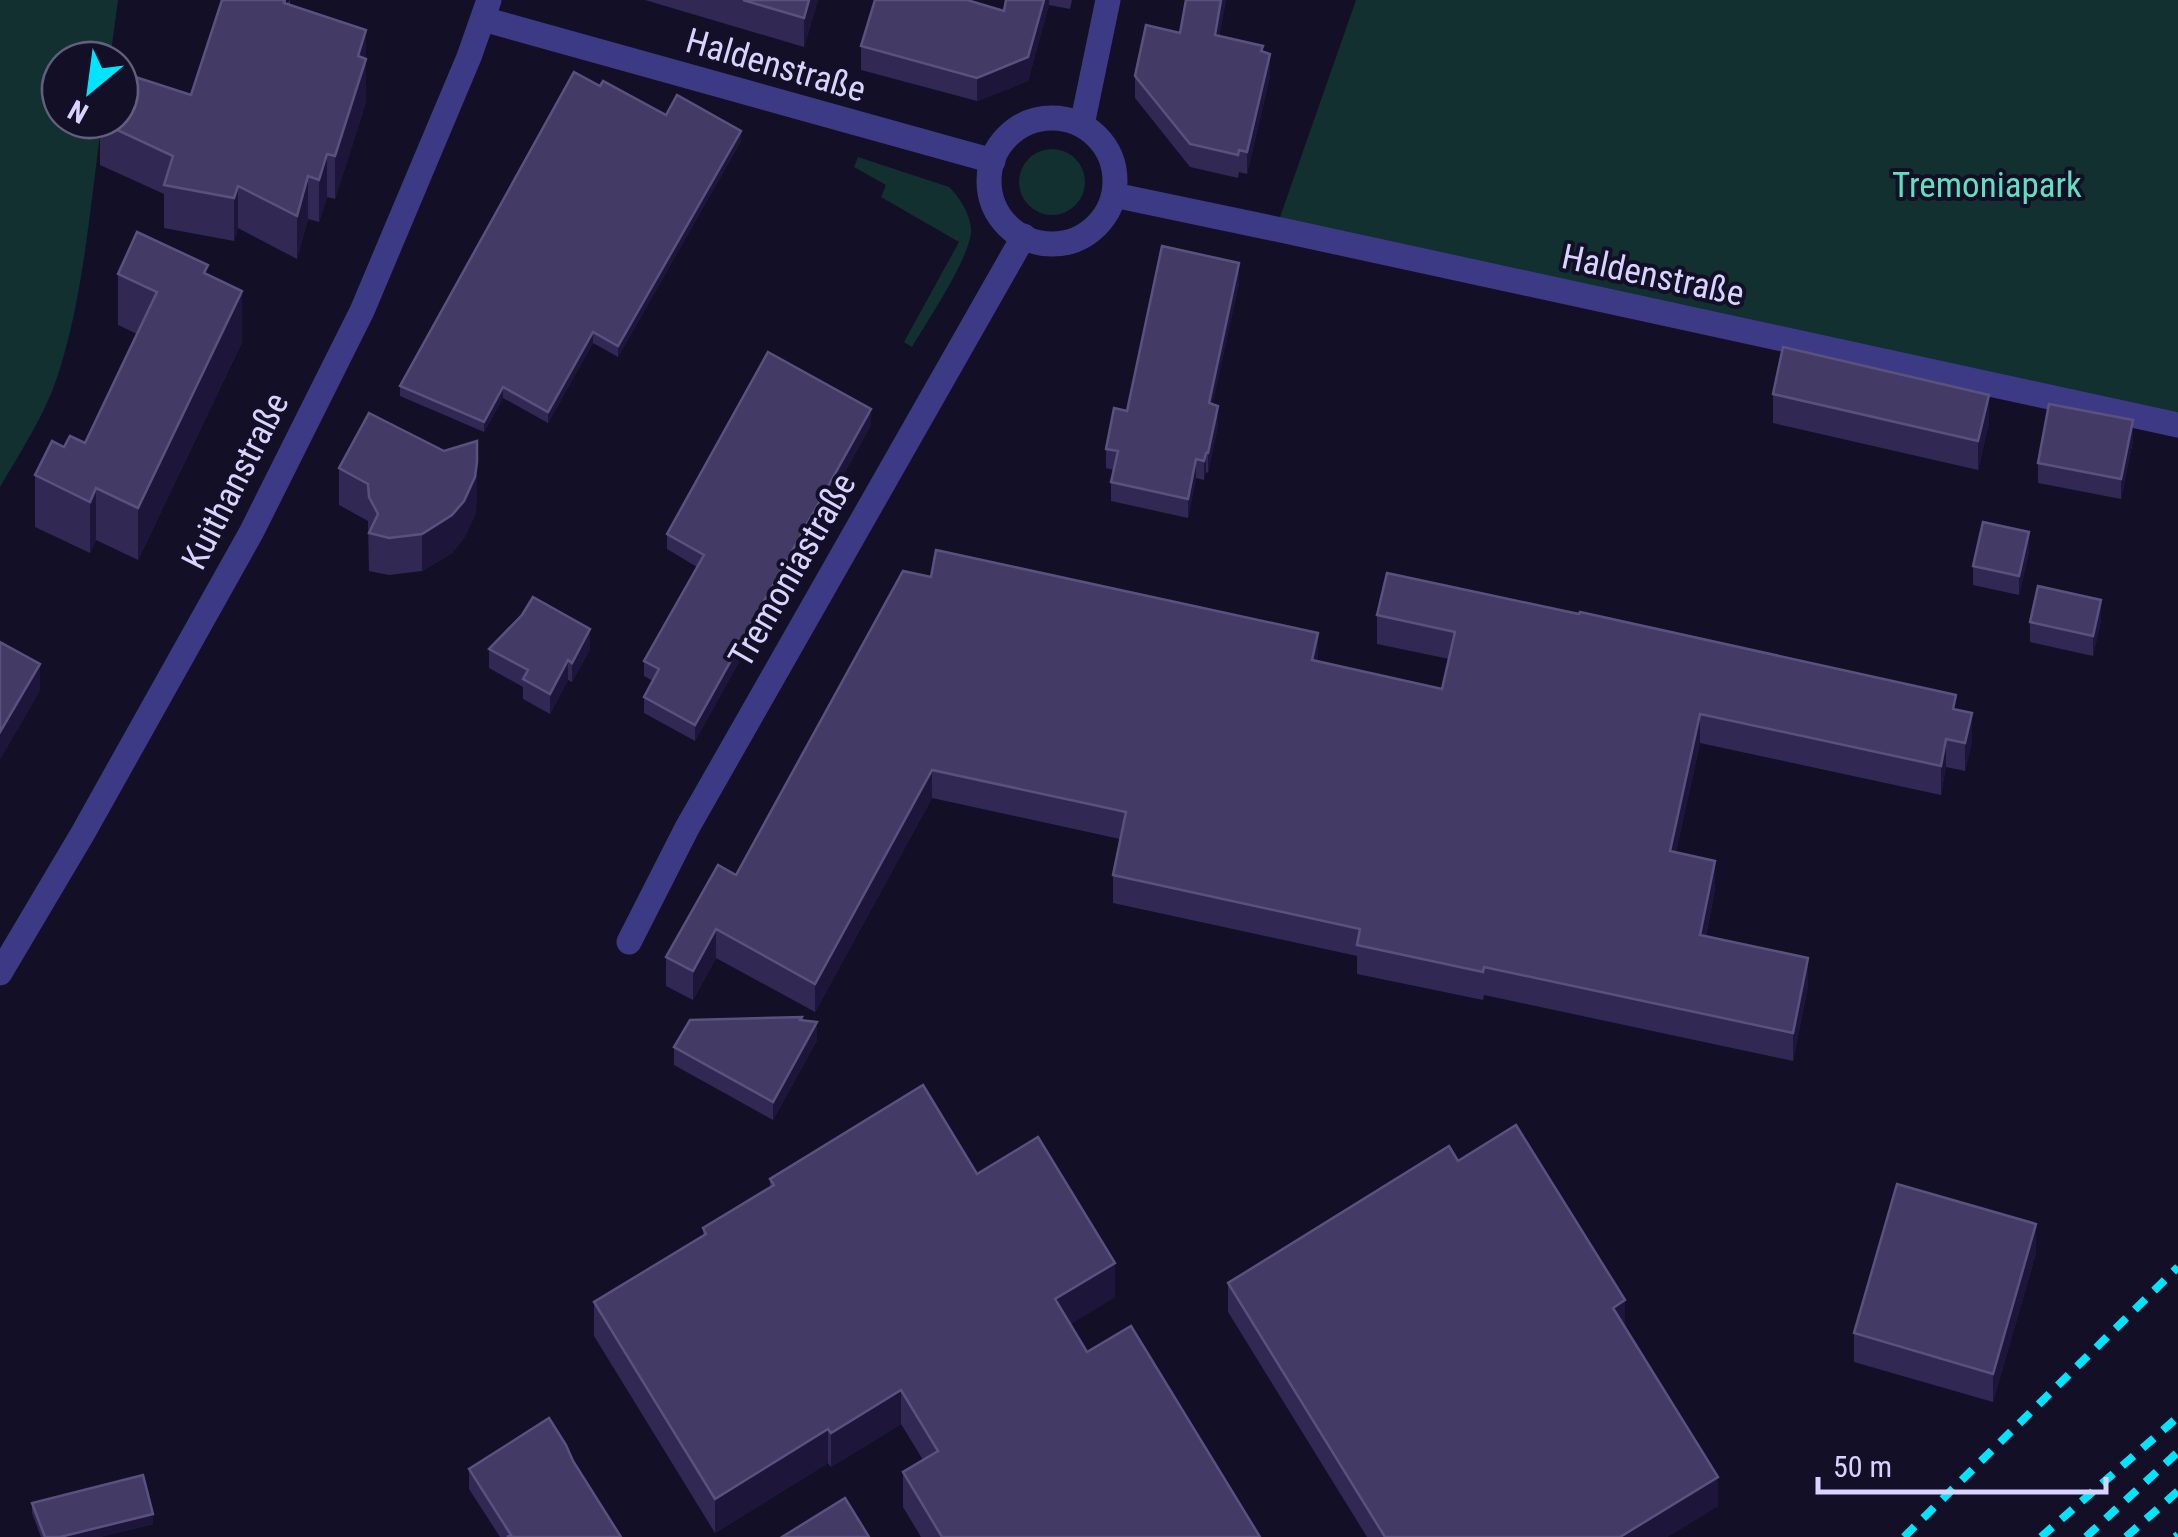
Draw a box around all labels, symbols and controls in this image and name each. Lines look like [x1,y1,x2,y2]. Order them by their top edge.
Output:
street label: Haldenstraße [681,20,870,111]
north arrow [40,40,140,140]
text: N [63,93,94,130]
park label: Tremoniapark [1892,165,2082,206]
street label: Haldenstraße [1558,236,1748,315]
street label: Kuithanstraße [174,386,297,576]
street label: Tremoniastraße [720,466,864,675]
scale bar [1818,1432,2106,1494]
text: 50 m [1833,1449,1892,1484]

